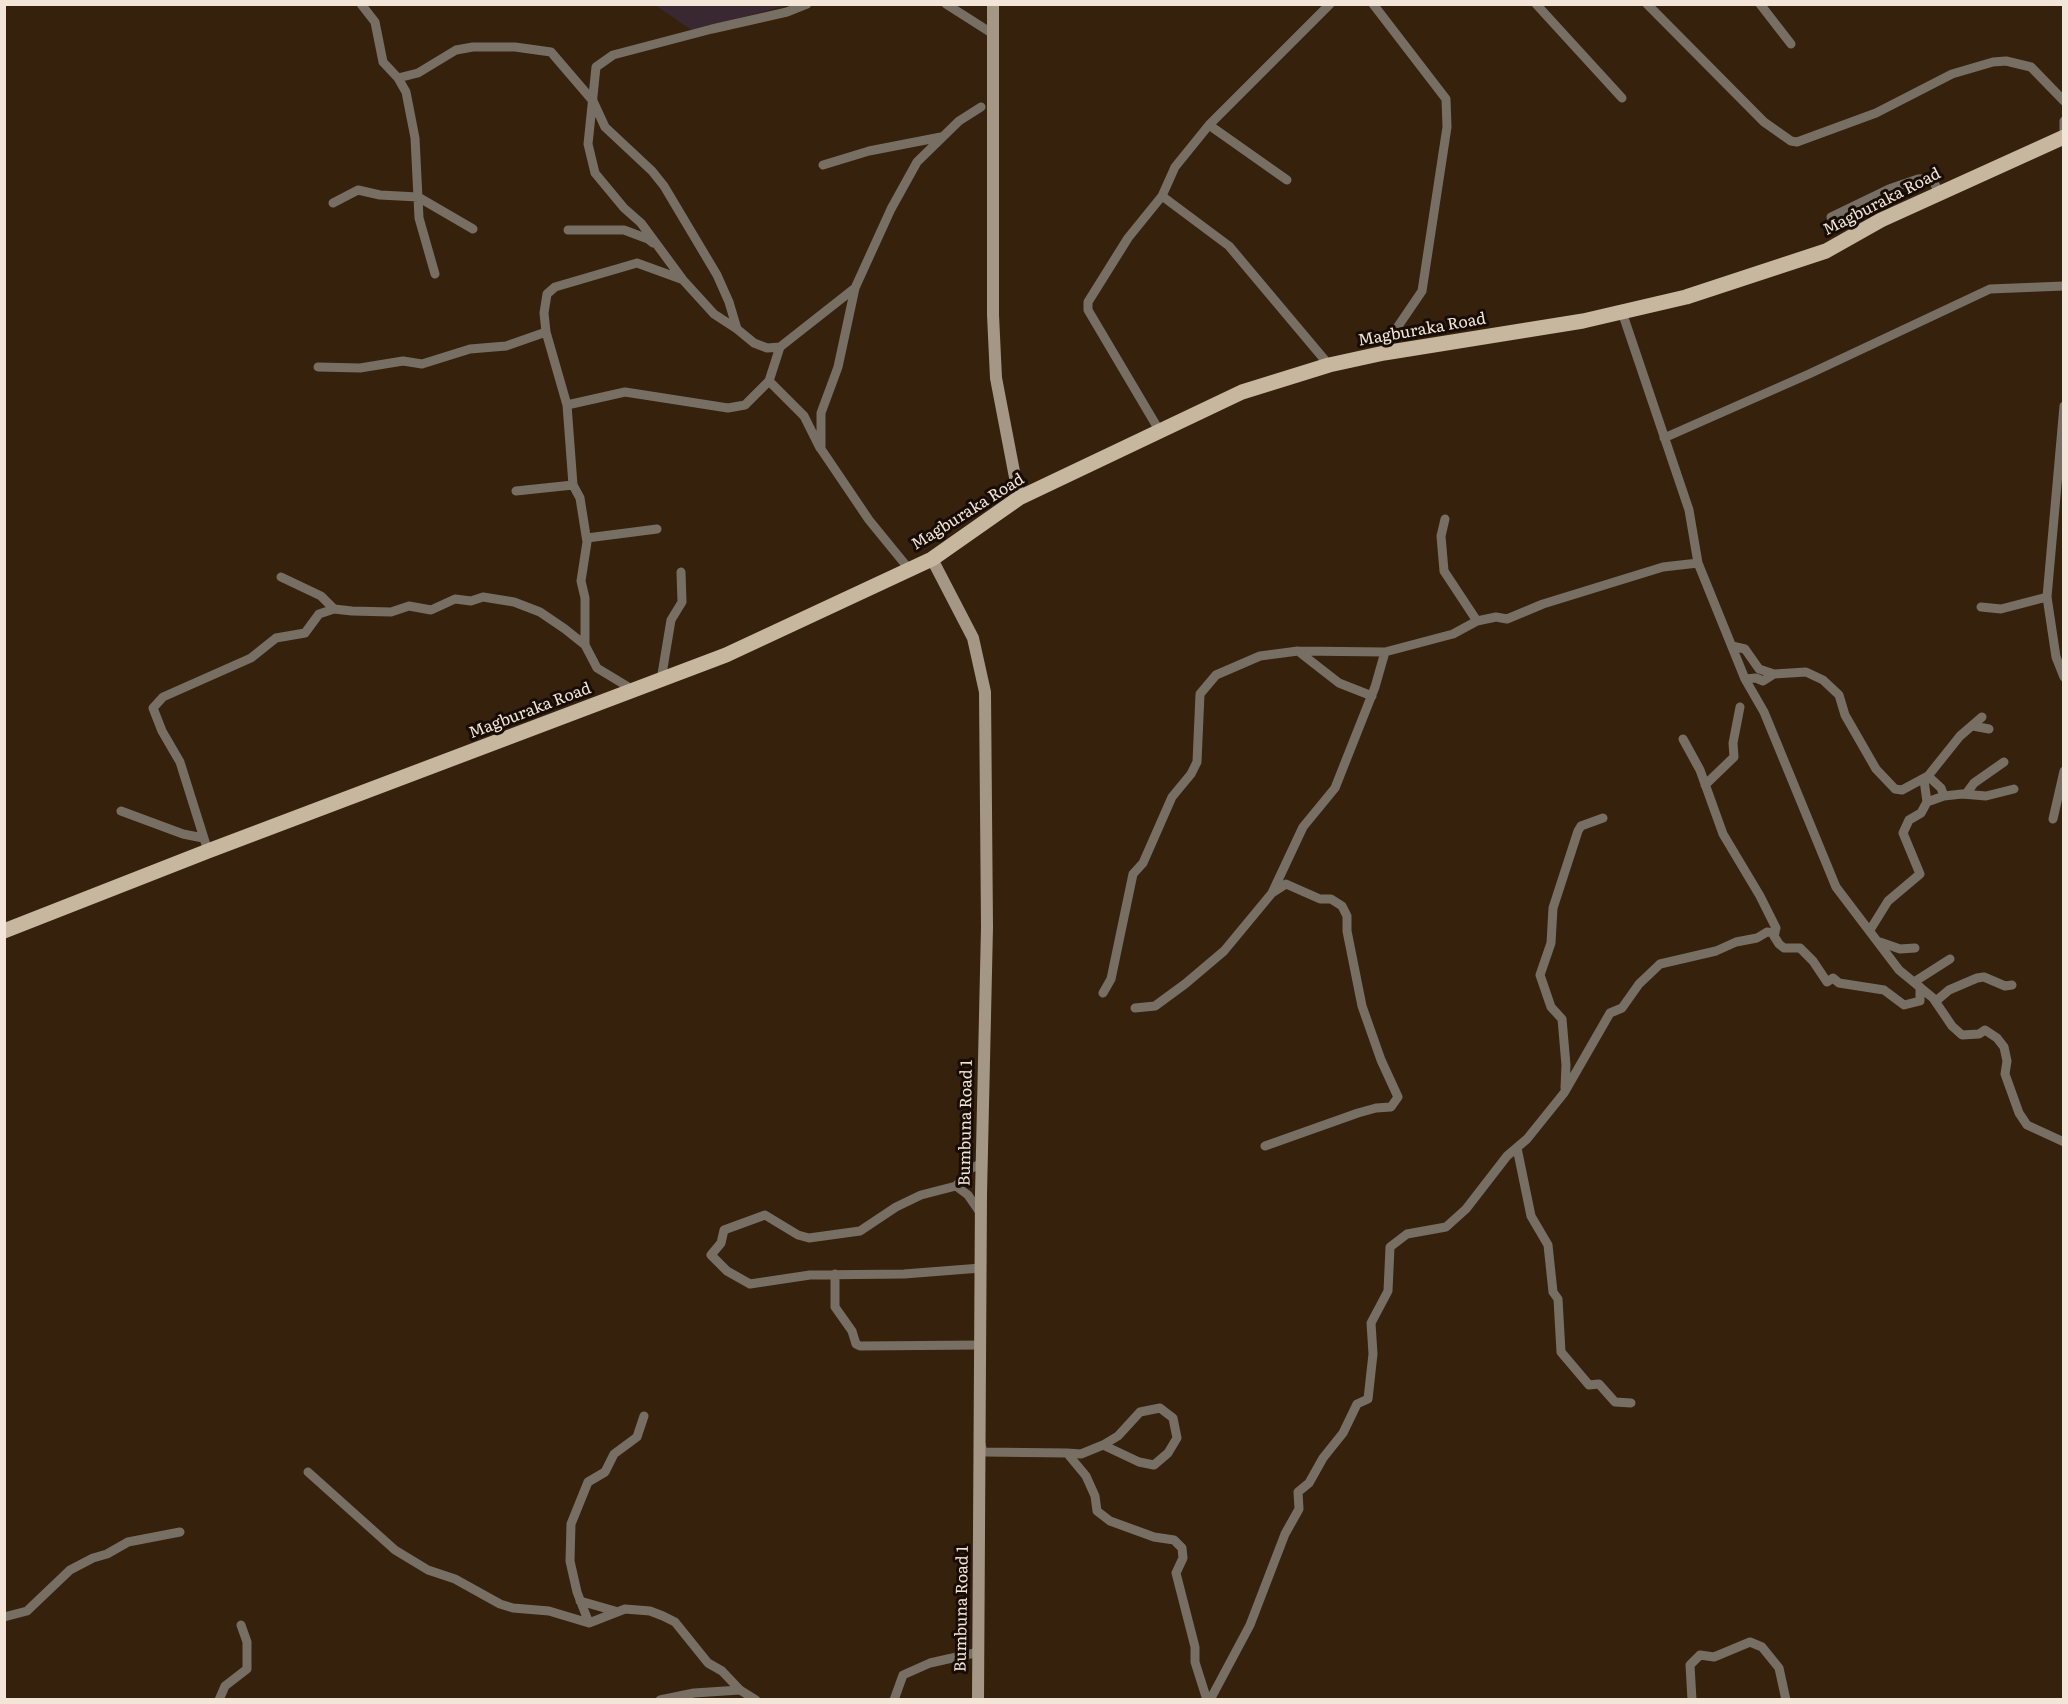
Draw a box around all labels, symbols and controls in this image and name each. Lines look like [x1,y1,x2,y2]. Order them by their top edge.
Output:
street label: Magburaka Road [1820,164,1944,240]
street label: Magburaka Road [1357,309,1487,351]
street label: Magburaka Road [908,470,1028,554]
street label: Magburaka Road [466,679,594,743]
street label: Bumbuna Road 1 [955,1060,977,1186]
street label: Bumbuna Road 1 [951,1546,973,1672]

